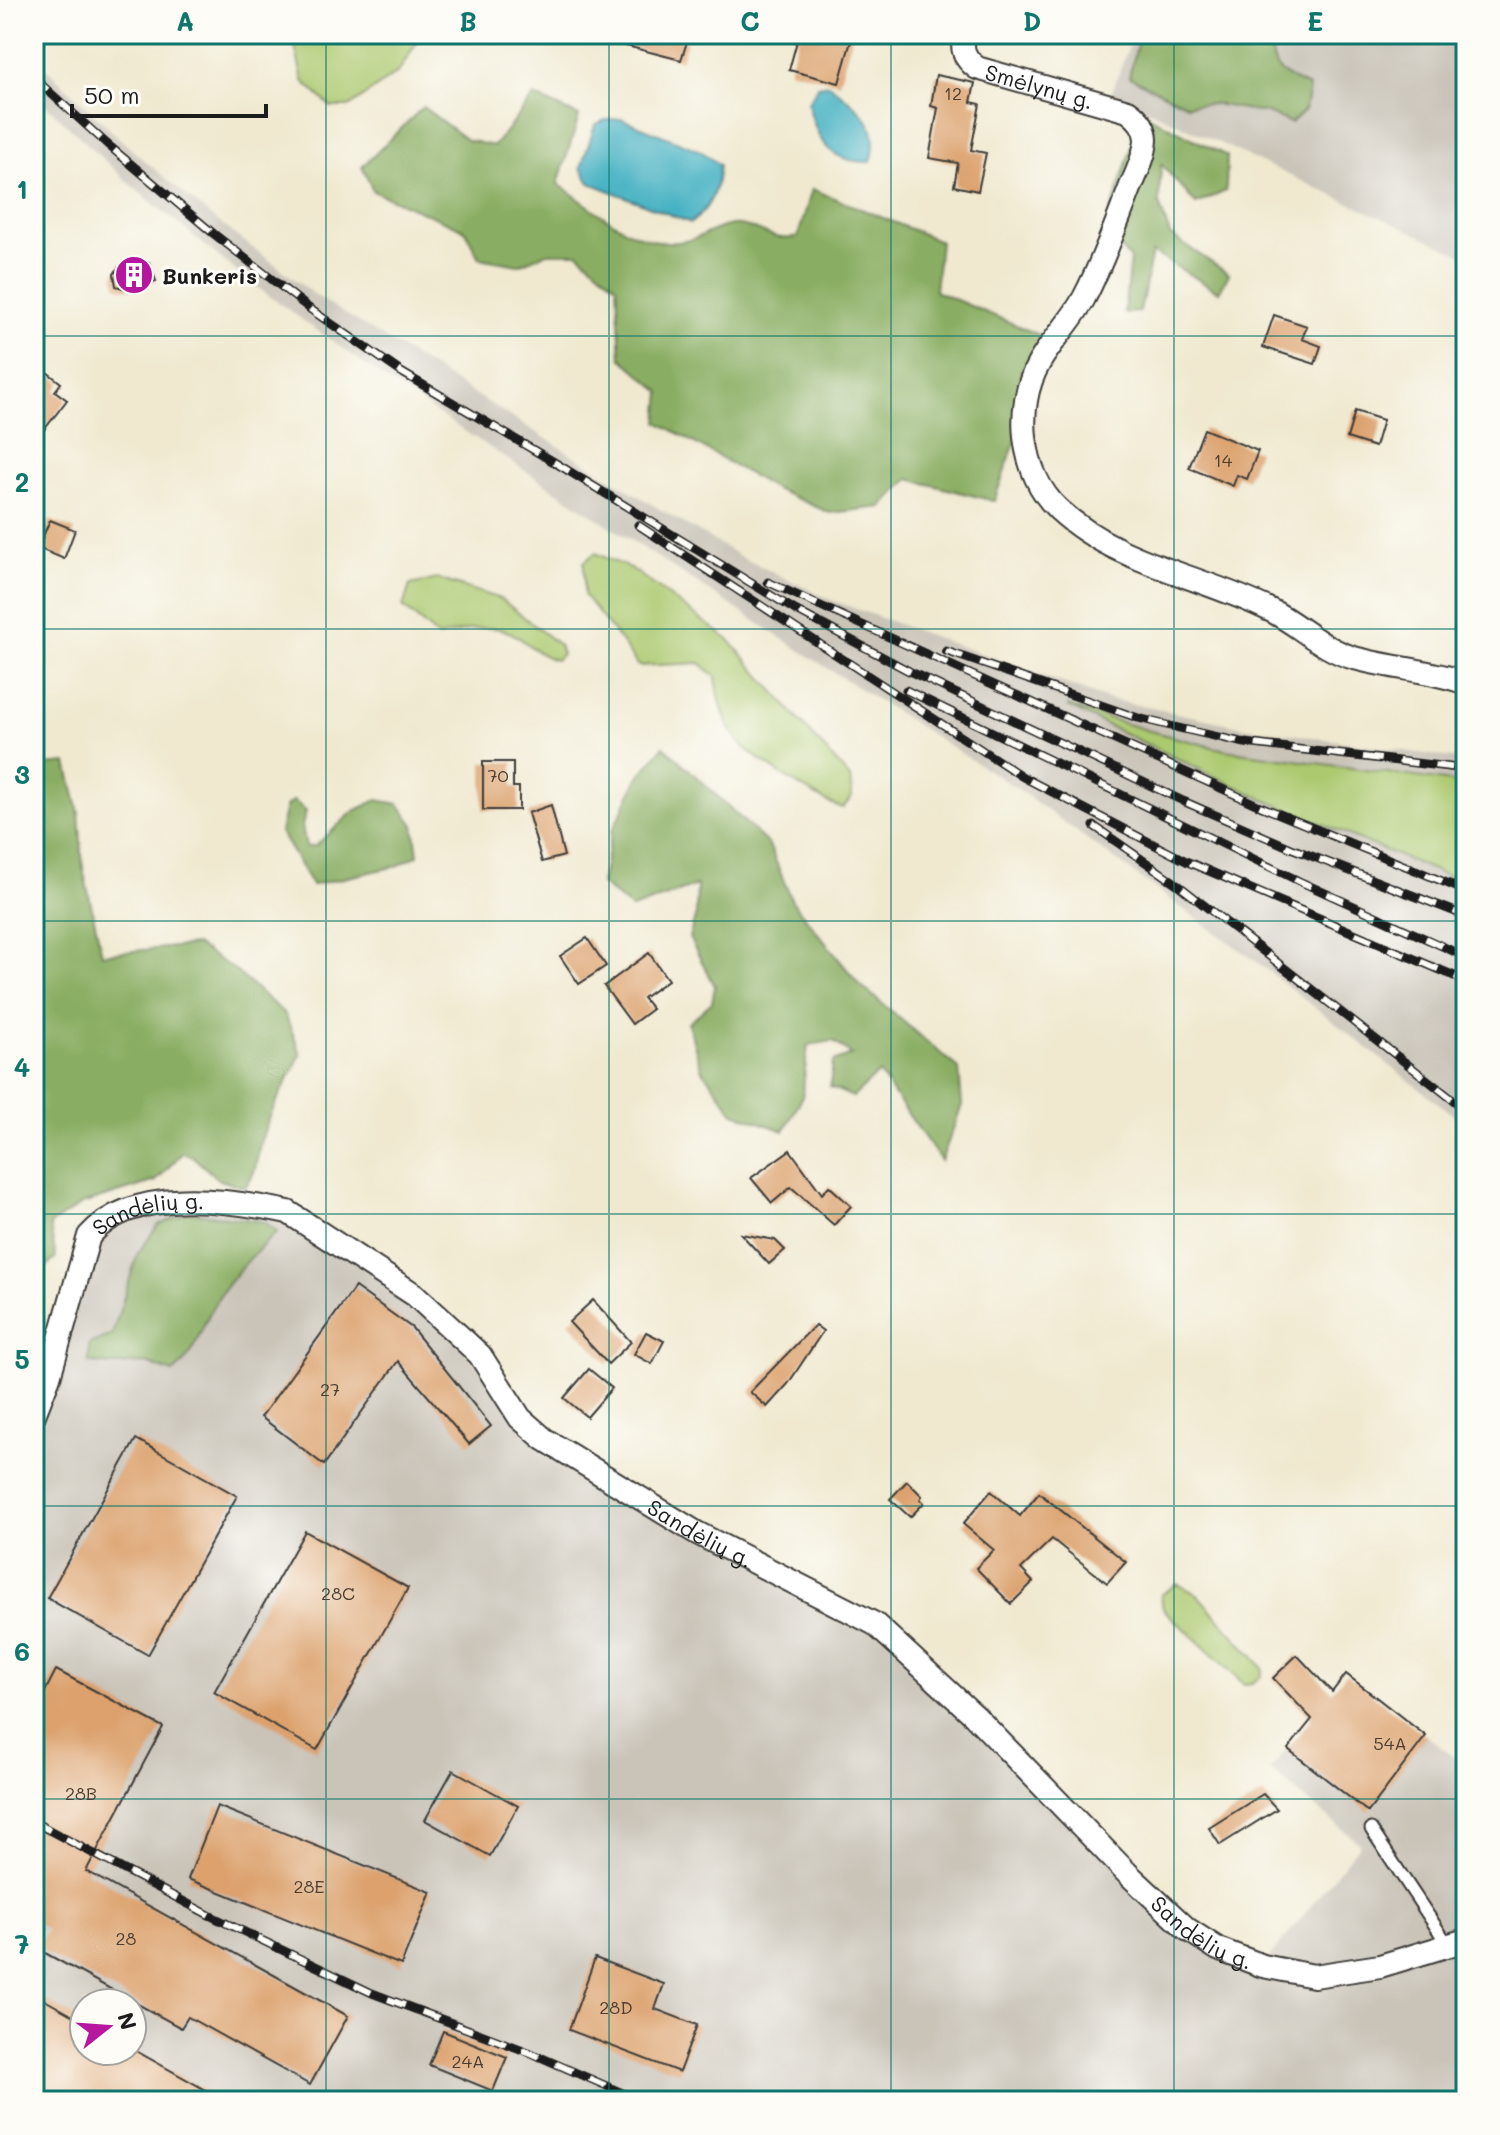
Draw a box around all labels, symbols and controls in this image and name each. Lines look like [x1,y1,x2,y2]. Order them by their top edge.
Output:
text: A [176,4,194,38]
text: B [459,4,477,38]
text: C [740,4,760,38]
text: D [1023,4,1041,38]
text: E [1307,4,1323,38]
street label: Smėlynų g. [982,57,1097,115]
scale bar [72,68,266,118]
text: 50 m [84,79,140,110]
house number: 12 [944,81,962,105]
text: 1 [16,172,28,206]
building icon: Bunkeris [113,254,155,296]
place label: Bunkeris [162,261,257,290]
house number: 14 [1214,448,1233,472]
text: 2 [15,465,29,499]
text: 3 [14,757,30,791]
house number: 70 [487,763,509,787]
text: 4 [14,1050,30,1084]
street label: Sandėlių g. [85,1186,205,1241]
text: 5 [14,1342,30,1376]
house number: 27 [320,1377,340,1401]
street label: Sandėlių g. [642,1492,758,1574]
house number: 28C [321,1581,355,1605]
text: 6 [14,1634,30,1668]
house number: 54A [1373,1731,1407,1755]
house number: 28B [65,1781,97,1805]
house number: 28E [293,1874,325,1898]
street label: Sandėlių g. [1145,1889,1257,1975]
house number: 28 [116,1926,137,1950]
text: 7 [15,1927,29,1961]
north arrow [68,1987,148,2067]
house number: 28D [599,1995,633,2019]
text: N [111,2009,144,2033]
house number: 24A [451,2049,485,2073]

